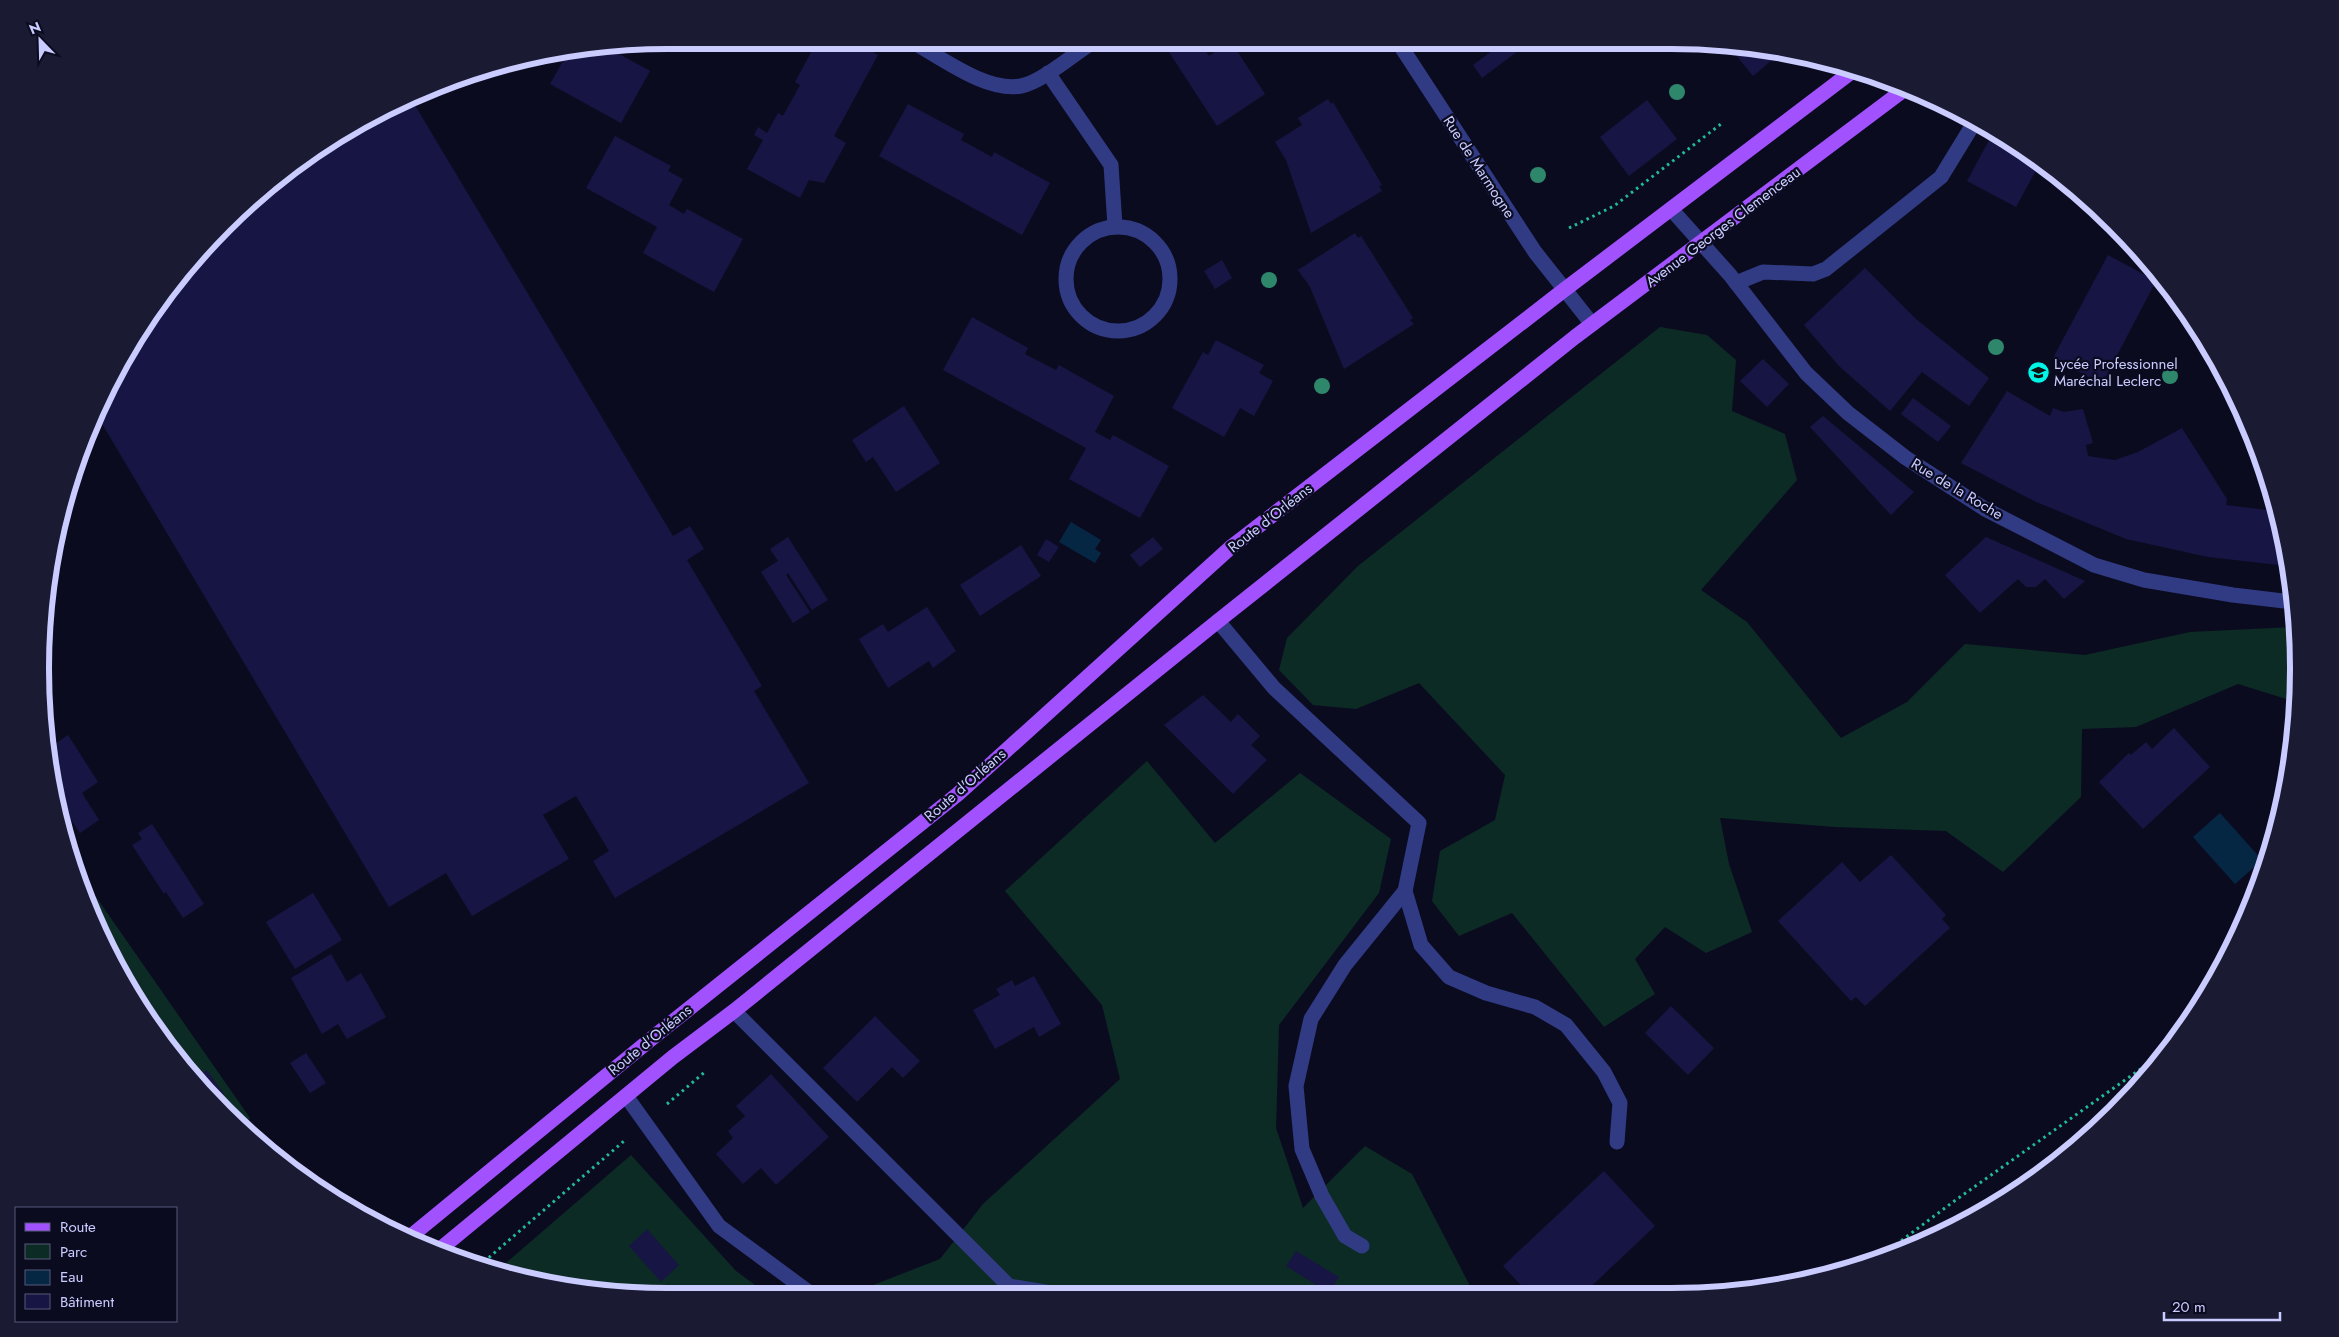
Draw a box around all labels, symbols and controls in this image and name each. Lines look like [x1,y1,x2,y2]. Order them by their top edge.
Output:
north arrow [15,15,65,65]
text: N [26,17,44,39]
street label: Rue de Marmogne [1438,112,1520,223]
street label: Avenue Georges Clemenceau [1641,161,1805,293]
place label: Lycée Professionnel Maréchal Leclerc [2054,353,2178,392]
school or university icon: Lycée Professionnel Maréchal Leclerc [2026,361,2050,385]
street label: Rue de la Roche [1907,453,2007,525]
street label: Route d'Orléans [1223,478,1317,558]
street label: Route d'Orléans [919,743,1011,827]
street label: Route d'Orléans [603,999,697,1081]
legend [15,1207,178,1322]
text: Route [60,1216,96,1238]
text: Parc [60,1241,87,1263]
text: Eau [60,1266,83,1288]
scale bar [2164,1290,2280,1322]
text: Bâtiment [60,1291,114,1313]
text: 20 m [2172,1296,2206,1318]

